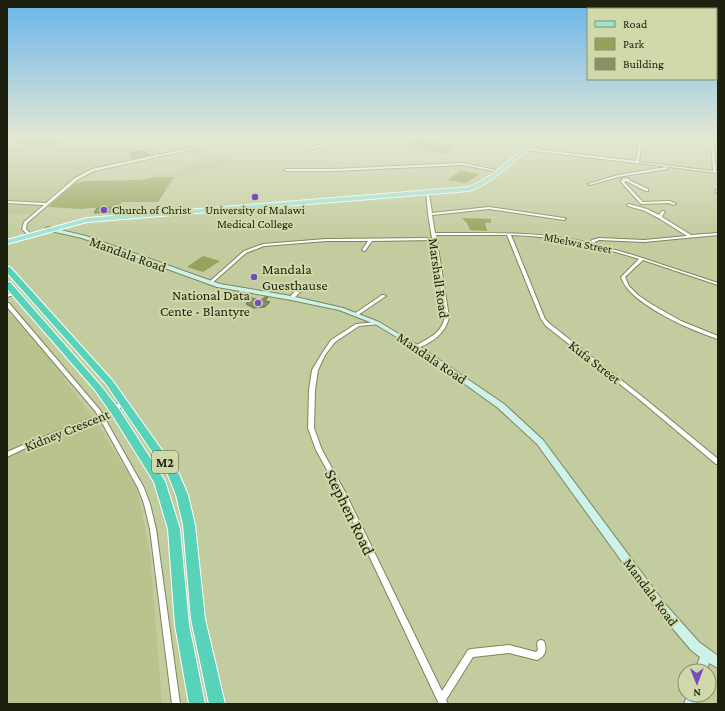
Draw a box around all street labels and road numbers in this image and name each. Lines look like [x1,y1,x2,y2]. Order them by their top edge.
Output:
street label: Mbelwa Street [543,230,614,257]
street label: Mandala Road [87,233,169,276]
street label: Marshall Road [425,237,453,320]
street label: Mandala Road [394,329,470,388]
street label: Kufa Street [566,337,624,387]
street label: Kidney Crescent [22,406,112,454]
road number: M2 [152,451,178,473]
street label: Stephen Road [321,466,379,558]
street label: Mandala Road [620,555,682,630]

